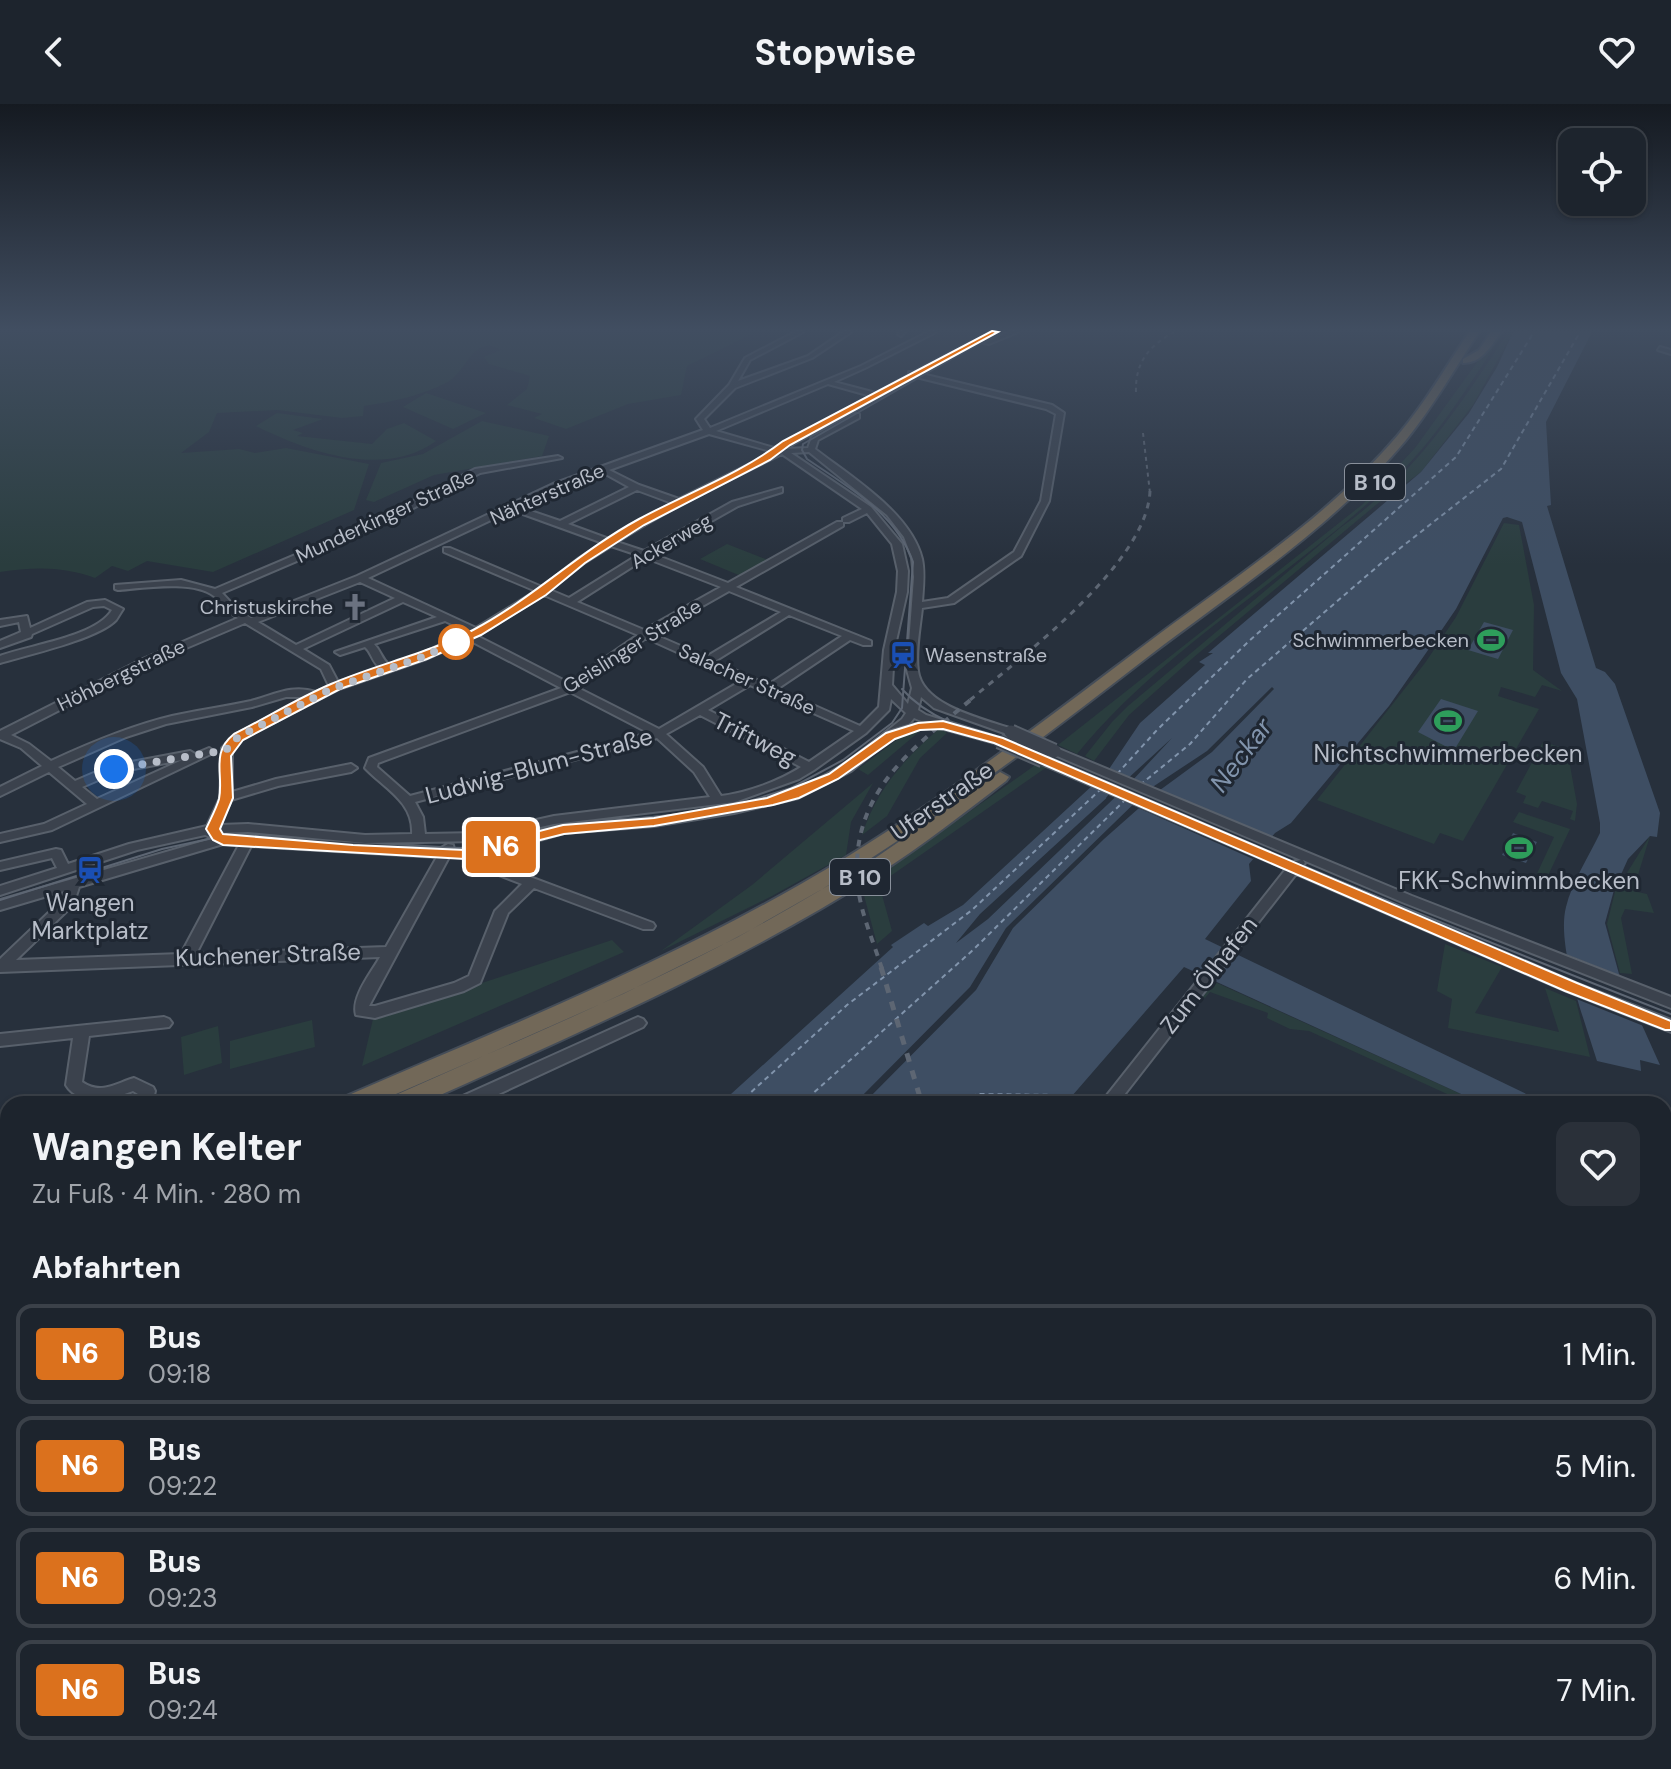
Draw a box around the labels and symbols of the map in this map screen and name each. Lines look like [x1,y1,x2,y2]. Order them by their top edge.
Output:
street label: Nähterstraße [486,457,608,531]
street label: Munderkinger Straße [291,463,479,569]
road number: B 10 [1345,464,1405,500]
street label: Ackerweg [626,507,716,575]
church icon: Christuskirche [340,592,370,622]
street label: Geislinger Straße [558,593,706,699]
place label: Christuskirche [200,594,333,620]
unlabelled marker [439,625,473,659]
sports icon: Schwimmerbecken [1476,625,1506,655]
place label: Schwimmerbecken [1292,627,1469,653]
street label: Höhbergstraße [53,633,189,717]
street label: Salacher Straße [675,637,819,721]
station icon: Wasenstraße [888,640,918,670]
place label: Wasenstraße [925,642,1047,668]
street label: Triftweg [708,705,802,773]
sports icon: Nichtschwimmerbecken [1433,706,1463,736]
water label: Neckar [1202,710,1281,799]
street label: Ludwig-Blum-Straße [422,720,656,811]
place label: Nichtschwimmerbecken [1313,738,1583,769]
your location [94,749,134,789]
street label: Uferstraße [885,754,999,847]
line badge: N6 [465,821,537,873]
sports icon: FKK-Schwimmbecken [1504,833,1534,863]
station icon: Wangen Marktplatz [75,855,105,885]
road number: B 10 [830,859,890,895]
place label: FKK-Schwimmbecken [1398,865,1640,896]
place label: Wangen Marktplatz [31,887,149,946]
street label: Zum Ölhafen [1153,910,1264,1040]
street label: Kuchener Straße [175,936,361,973]

